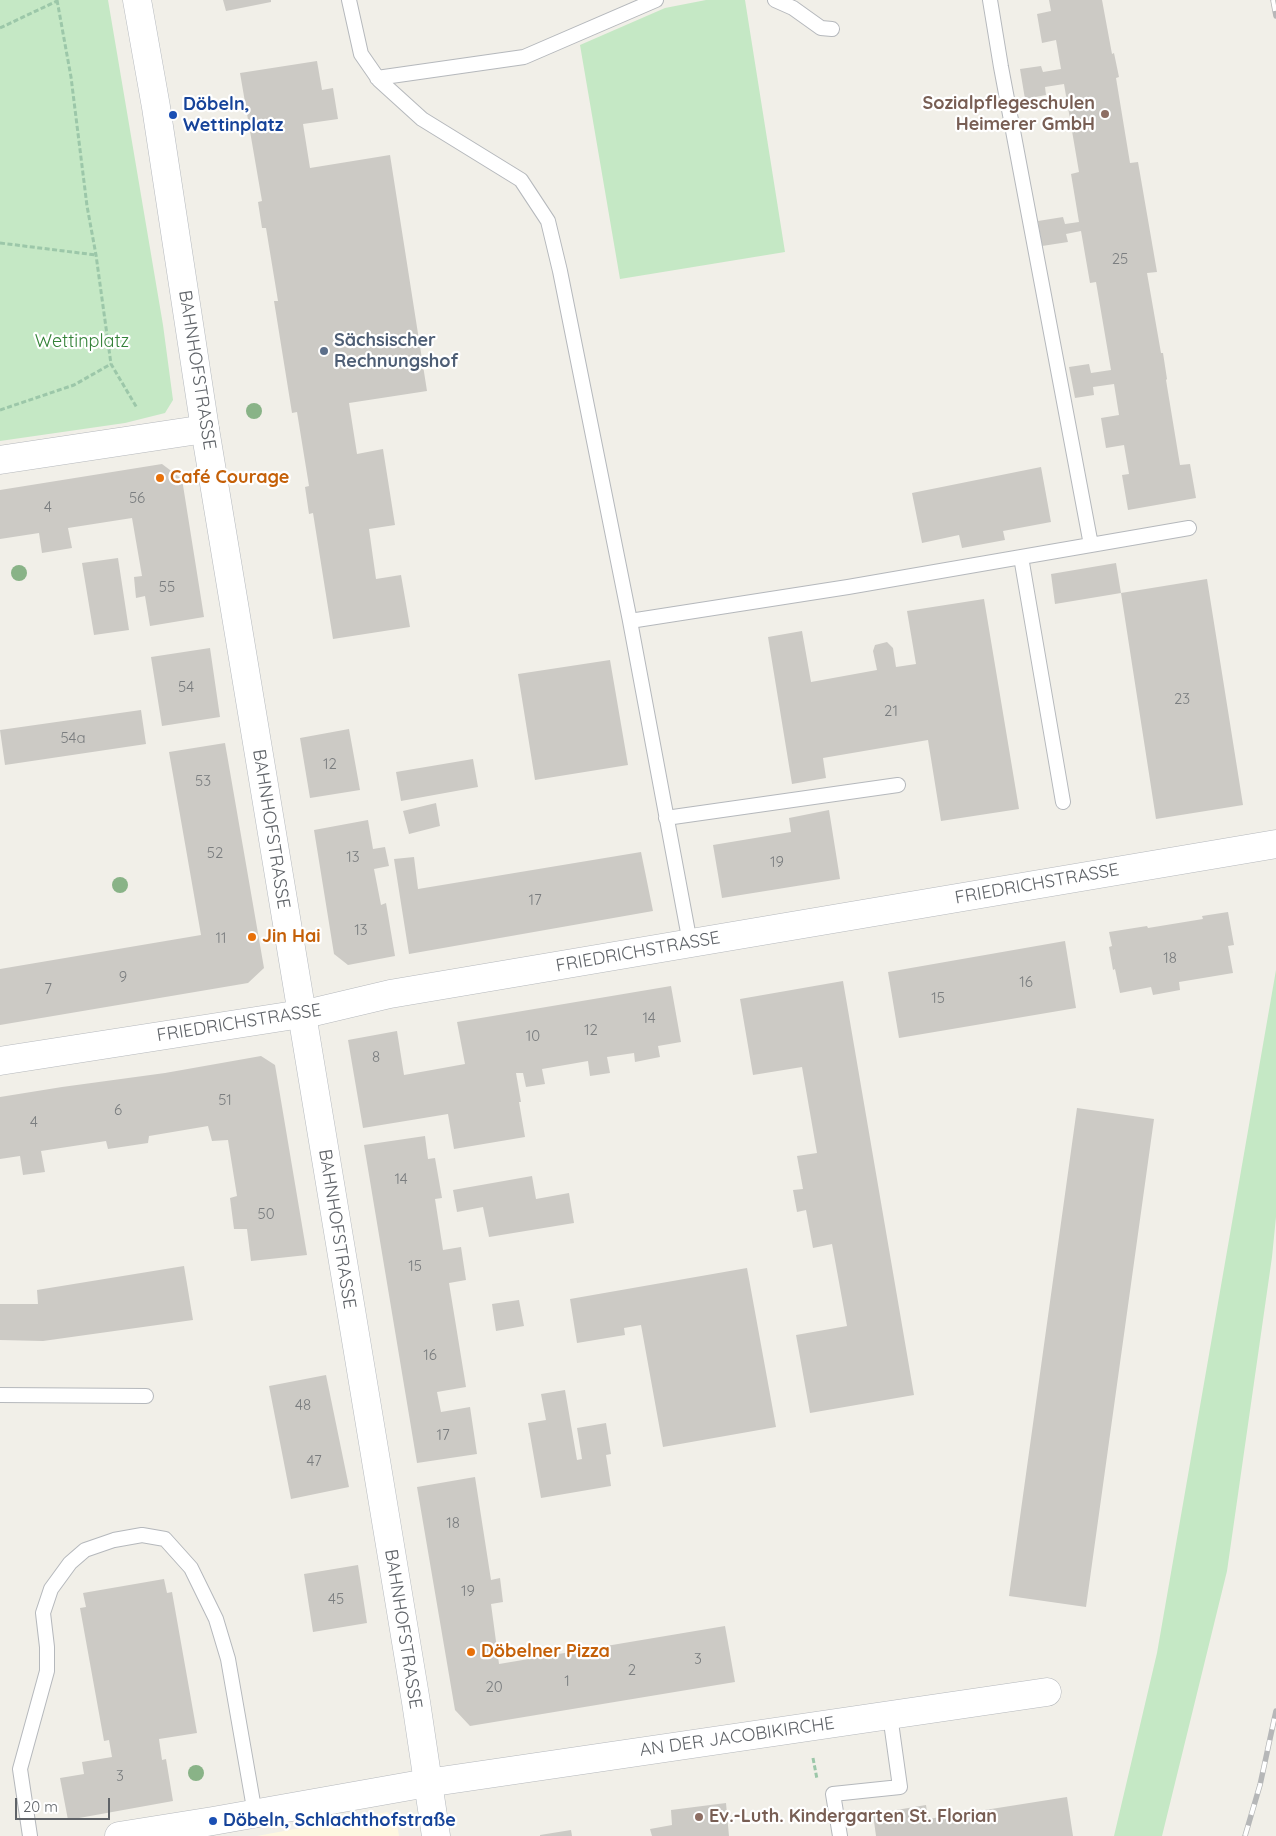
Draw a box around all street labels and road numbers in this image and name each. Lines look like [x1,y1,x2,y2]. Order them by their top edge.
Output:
street label: BAHNHOFSTRASSE [174,289,220,451]
street label: BAHNHOFSTRASSE [248,748,294,910]
street label: FRIEDRICHSTRASSE [953,859,1121,909]
street label: FRIEDRICHSTRASSE [554,927,722,977]
street label: FRIEDRICHSTRASSE [155,999,323,1047]
street label: BAHNHOFSTRASSE [314,1148,360,1310]
street label: BAHNHOFSTRASSE [380,1548,426,1710]
street label: AN DER JACOBIKIRCHE [638,1713,836,1761]

